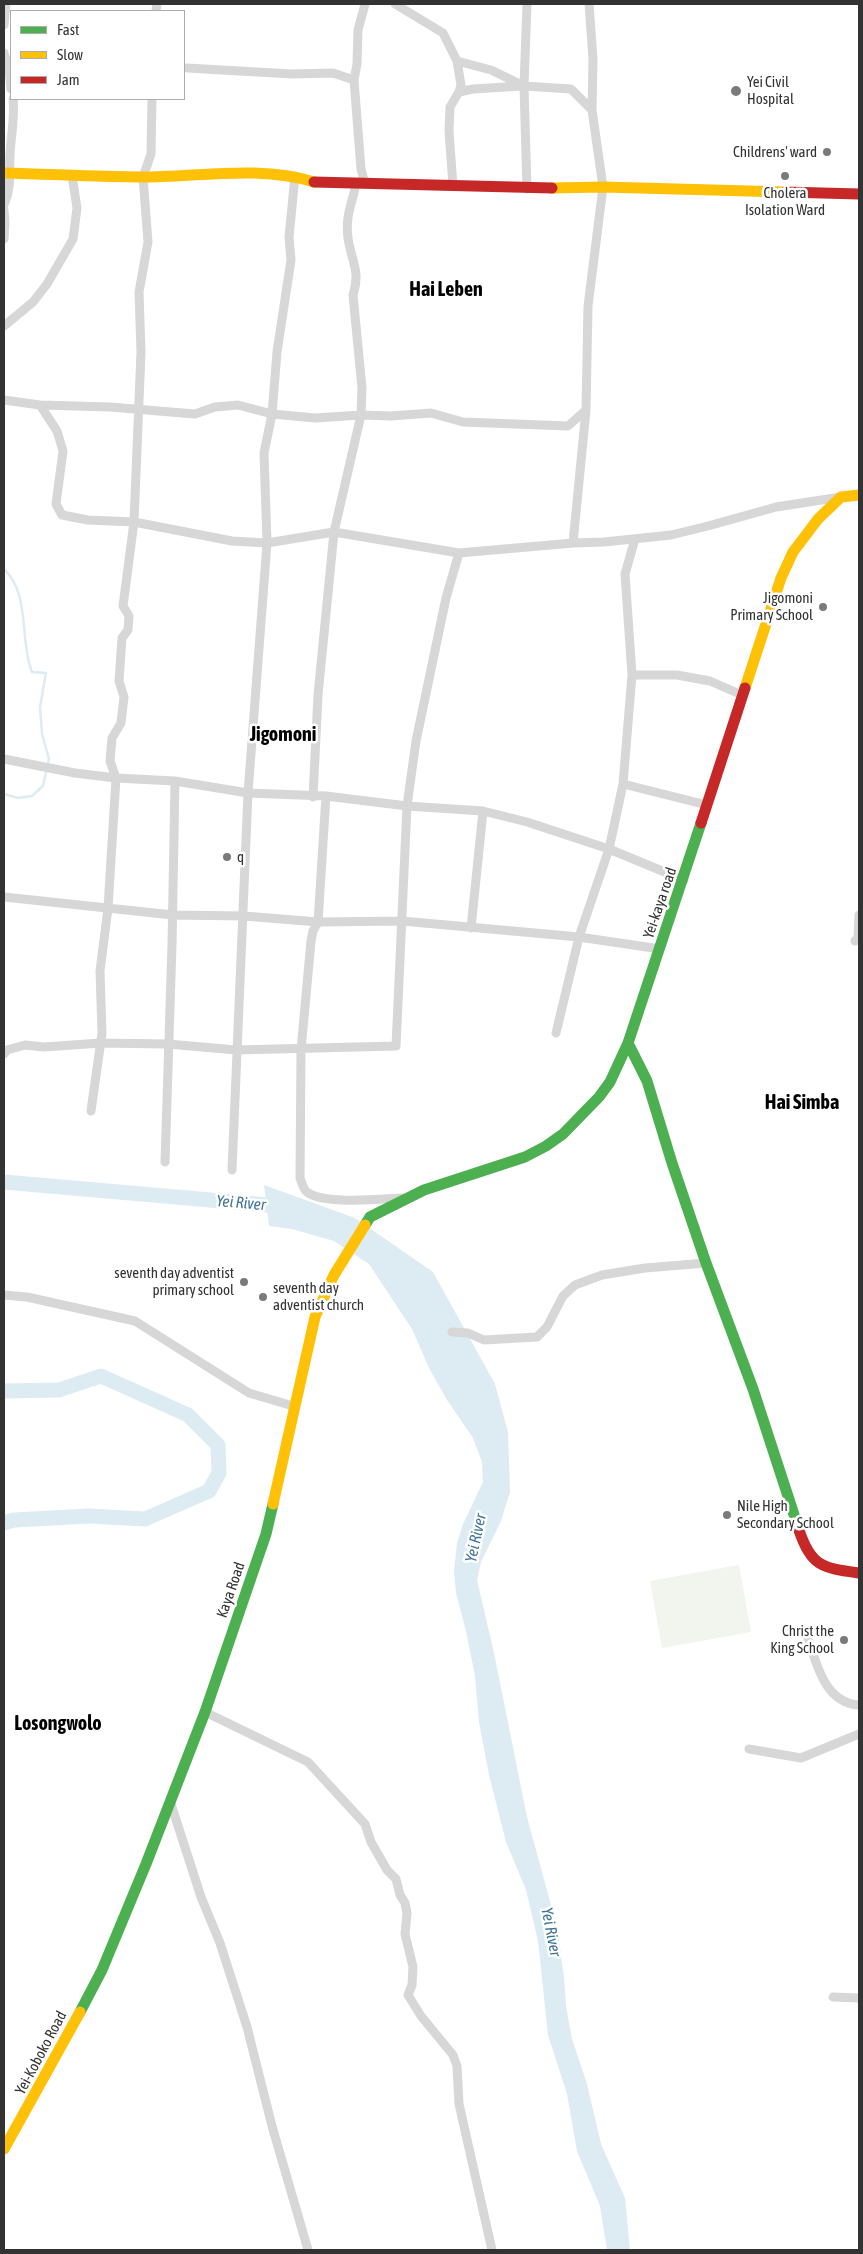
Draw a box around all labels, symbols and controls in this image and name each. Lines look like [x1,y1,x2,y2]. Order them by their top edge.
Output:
legend [10,10,185,100]
text: Fast [57,21,79,38]
text: Slow [57,46,83,63]
text: Jam [57,71,80,88]
place label: Yei Civil Hospital [747,73,794,108]
marker: Yei Civil Hospital [729,84,743,98]
place label: Childrens' ward [733,143,817,161]
marker: Childrens' ward [821,146,833,158]
marker: Cholera Isolation Ward [779,170,791,182]
place label: Cholera Isolation Ward [745,184,825,219]
district label: Hai Leben [409,278,483,302]
place label: Jigomoni Primary School [730,589,813,624]
marker: Jigomoni Primary School [817,601,829,613]
district label: Jigomoni [250,723,316,747]
place label: q [237,848,244,866]
marker: q [221,851,233,863]
street label: Yei-kaya road [639,865,681,941]
district label: Hai Simba [765,1091,839,1115]
water label: Yei River [216,1191,266,1215]
place label: seventh day adventist primary school [114,1264,234,1299]
marker: seventh day adventist primary school [238,1276,250,1288]
place label: seventh day adventist church [273,1279,364,1314]
marker: seventh day adventist church [257,1291,269,1303]
place label: Nile High Secondary School [737,1497,834,1532]
marker: Nile High Secondary School [721,1509,733,1521]
water label: Yei River [461,1512,491,1564]
street label: Kaya Road [213,1560,249,1620]
place label: Christ the King School [770,1622,834,1657]
marker: Christ the King School [838,1634,850,1646]
district label: Losongwolo [14,1712,102,1736]
water label: Yei River [537,1906,565,1958]
street label: Yei-Koboko Road [11,2008,71,2098]

